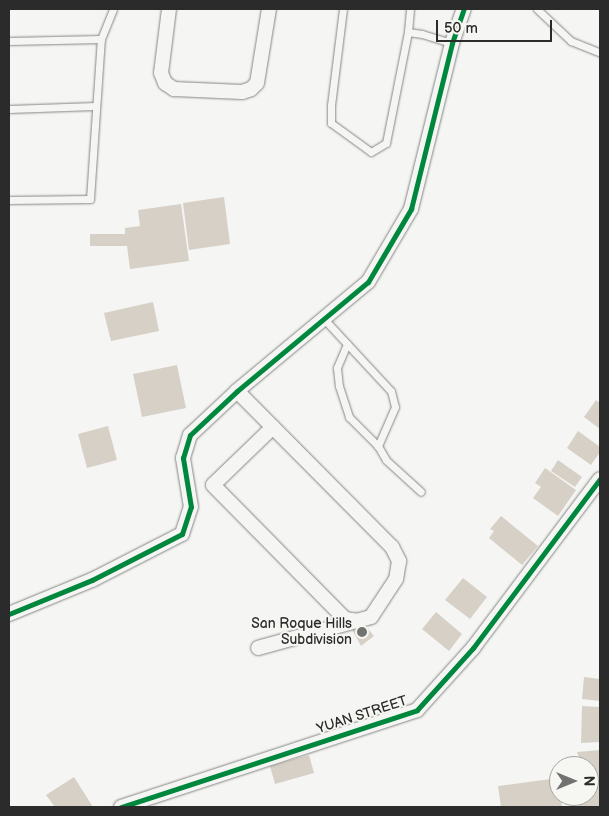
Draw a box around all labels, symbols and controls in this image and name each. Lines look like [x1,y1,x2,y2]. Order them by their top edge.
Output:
scale bar [439,10,555,42]
text: 50 m [444,19,478,38]
place label: San Roque Hills Subdivision [251,616,352,648]
marker: San Roque Hills Subdivision [356,626,368,638]
street label: YUAN STREET [315,692,409,738]
north arrow [549,756,599,806]
text: N [580,776,597,786]

